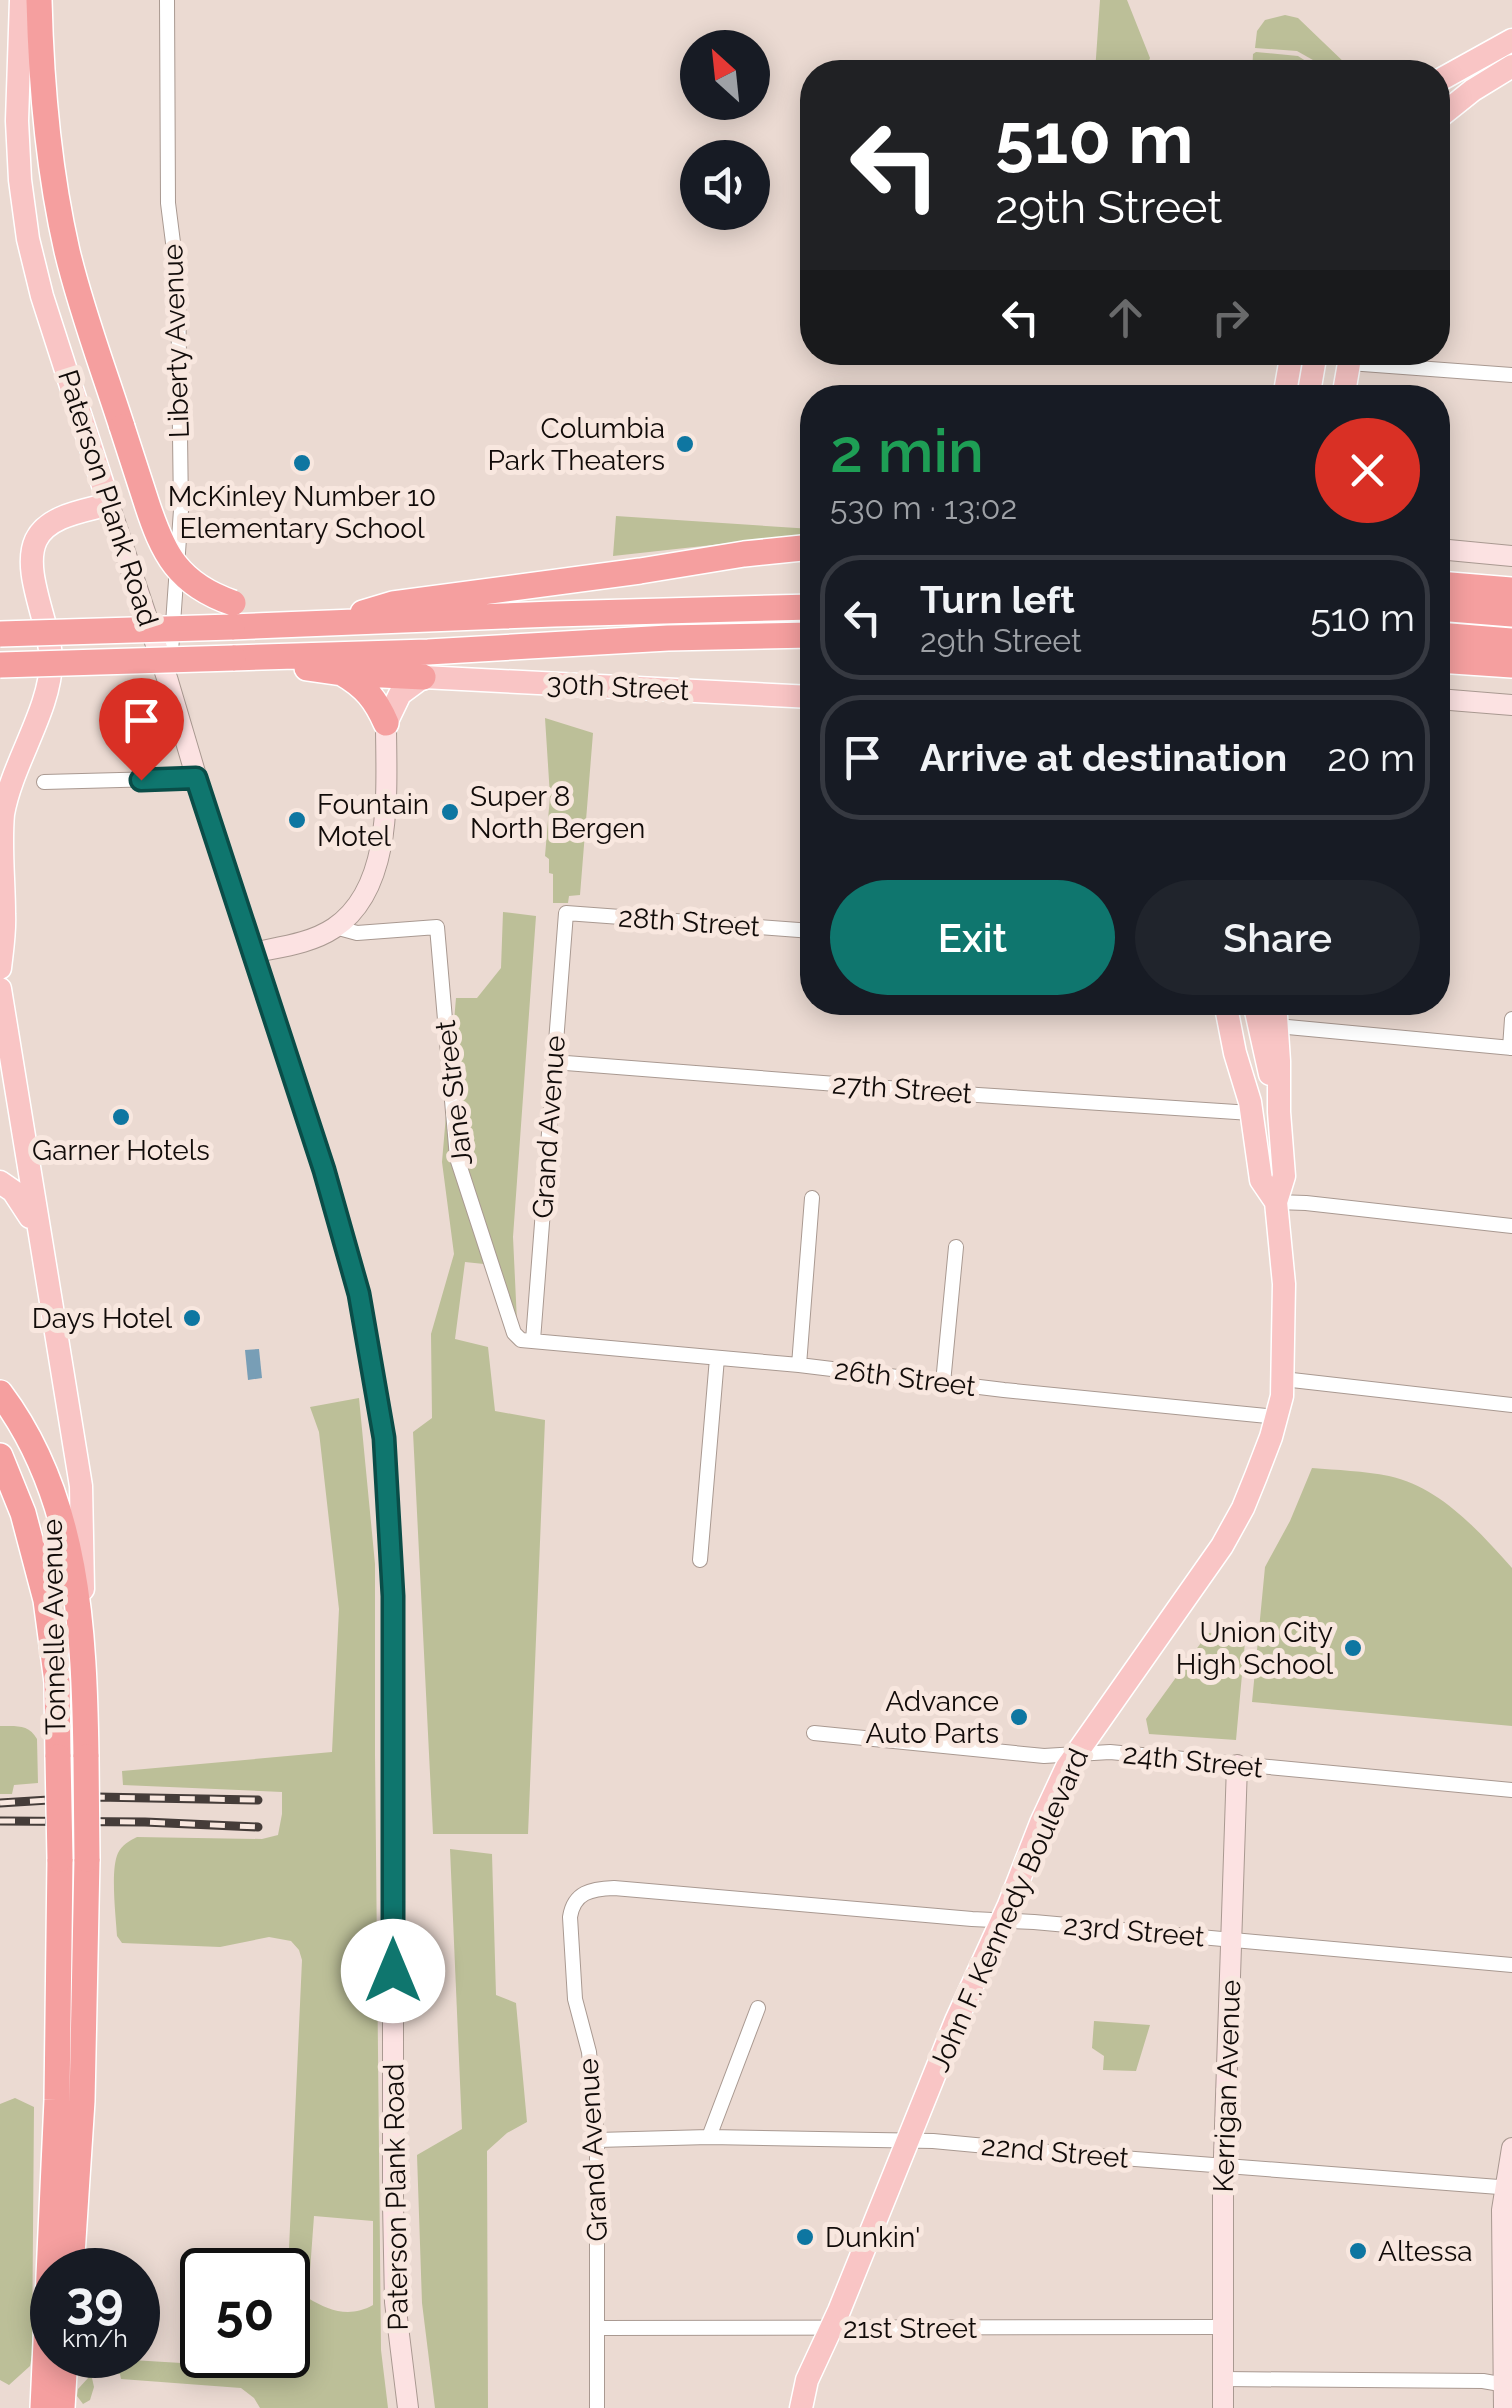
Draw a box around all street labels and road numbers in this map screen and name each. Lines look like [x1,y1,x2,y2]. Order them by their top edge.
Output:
street label: Liberty Avenue [156,243,196,439]
street label: Paterson Plank Road [51,366,165,630]
street label: 30th Street [546,667,691,707]
street label: 28th Street [617,901,761,943]
street label: Jane Street [429,1018,479,1167]
street label: Grand Avenue [526,1034,572,1220]
street label: 27th Street [831,1068,974,1110]
street label: 26th Street [833,1353,978,1403]
street label: Tonnelle Avenue [36,1519,72,1735]
street label: 24th Street [1121,1737,1265,1785]
street label: John F. Kennedy Boulevard [923,1743,1095,2077]
street label: 23rd Street [1062,1908,1206,1954]
street label: Kerrigan Avenue [1207,1979,1247,2193]
street label: Grand Avenue [572,2058,614,2242]
street label: Paterson Plank Road [377,2063,415,2331]
street label: 22nd Street [980,2129,1131,2175]
street label: 21st Street [843,2312,978,2345]

